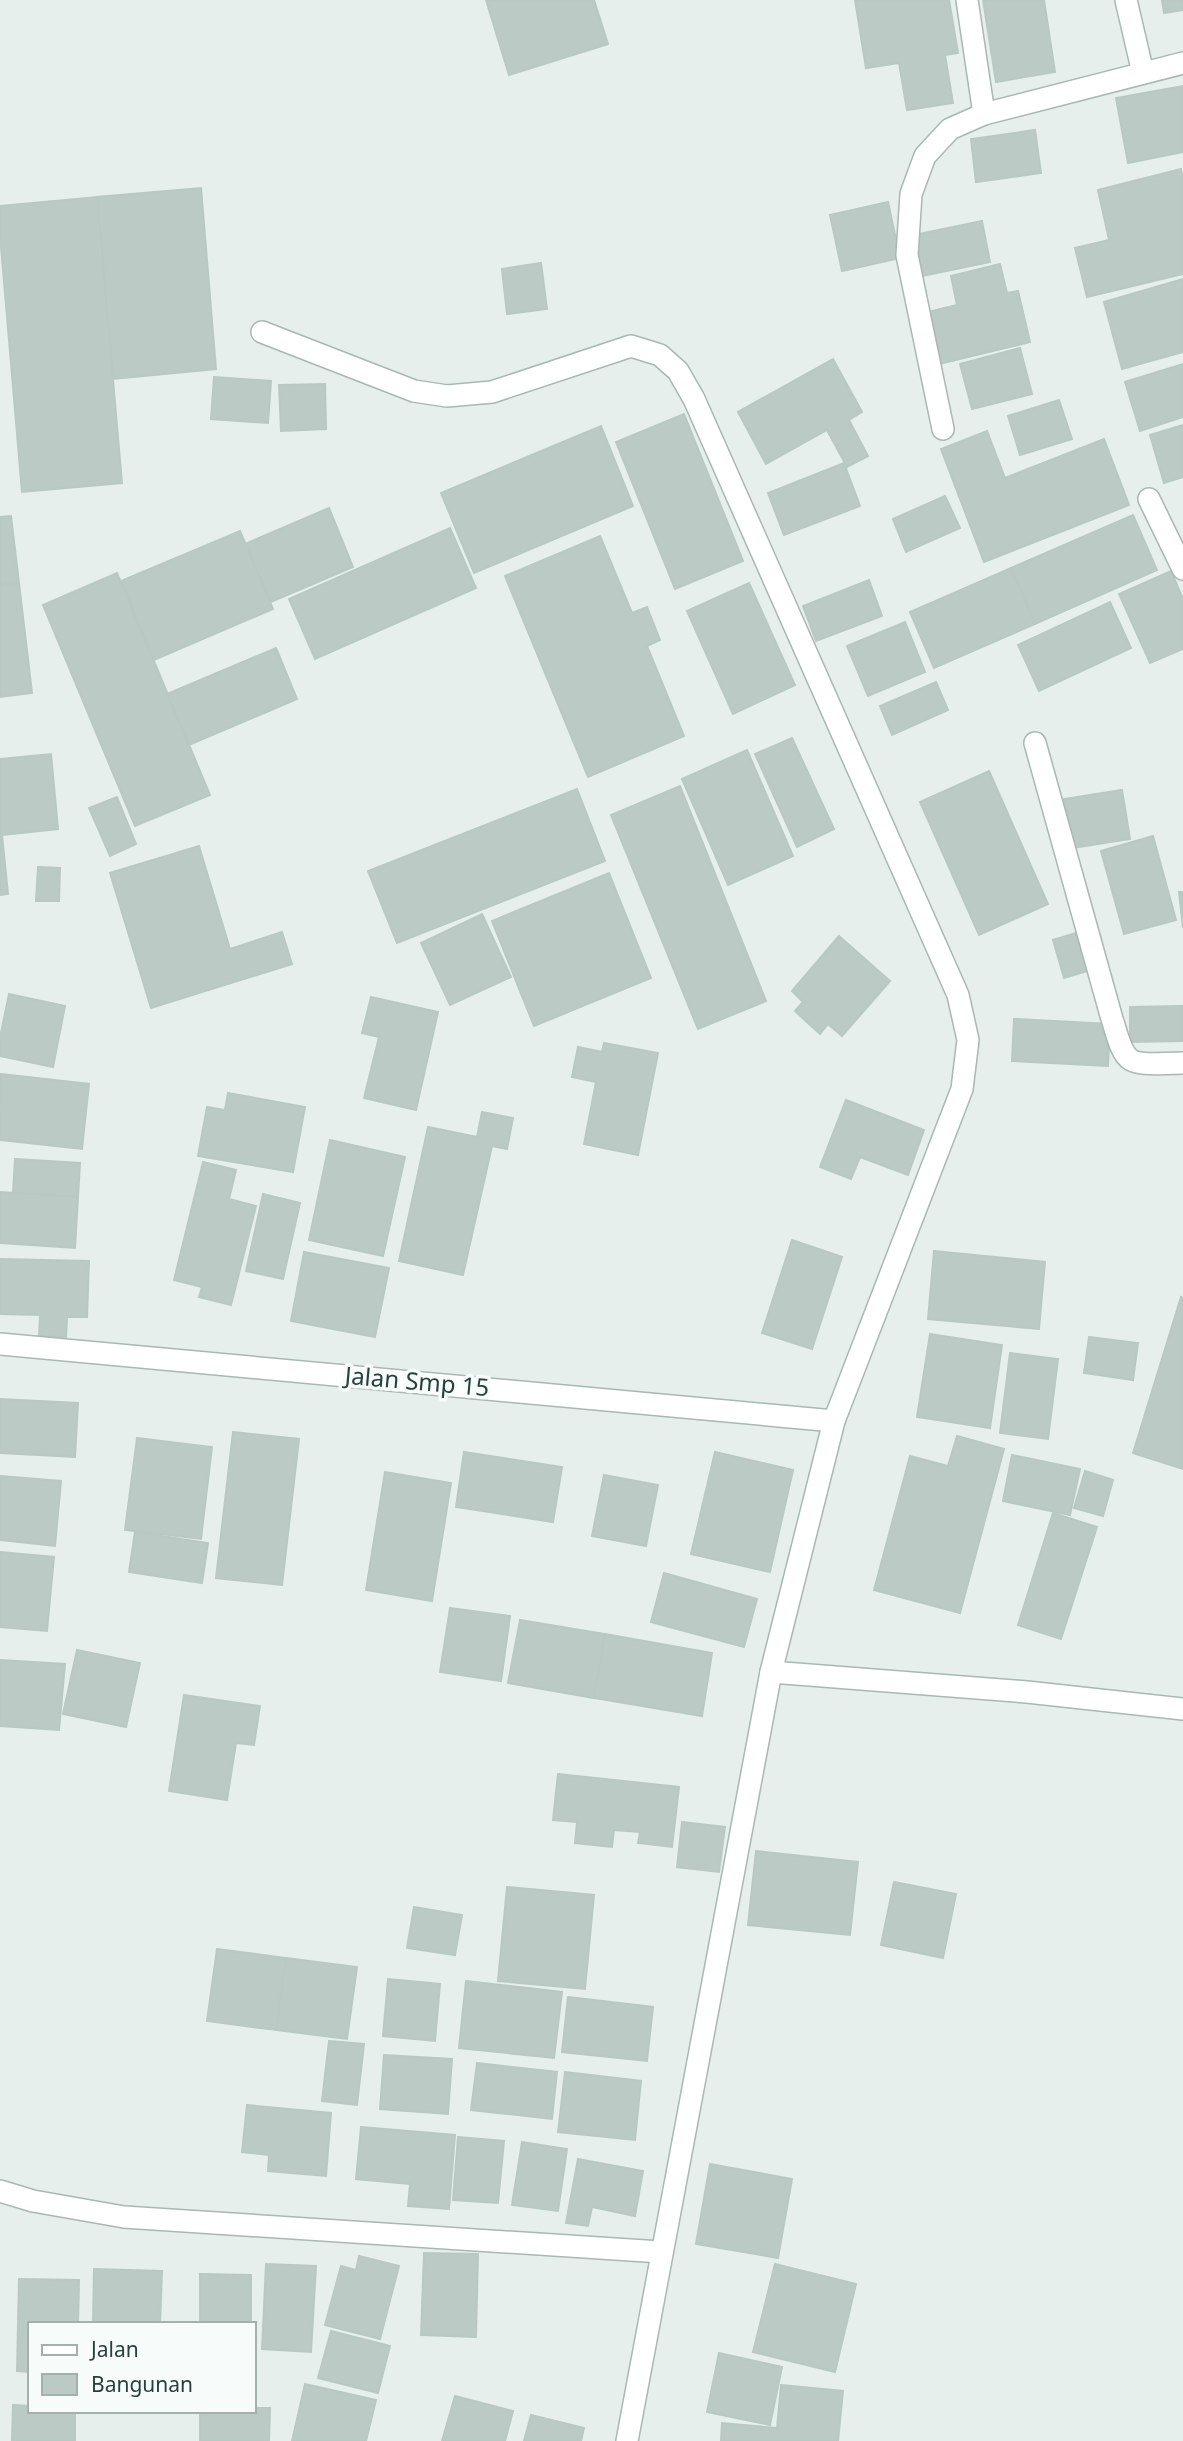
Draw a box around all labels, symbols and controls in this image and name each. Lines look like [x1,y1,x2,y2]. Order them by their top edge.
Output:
street label: Jalan Smp 15 [342,1358,491,1403]
legend [28,2322,256,2413]
text: Jalan [89,2335,139,2363]
text: Bangunan [91,2370,193,2398]

